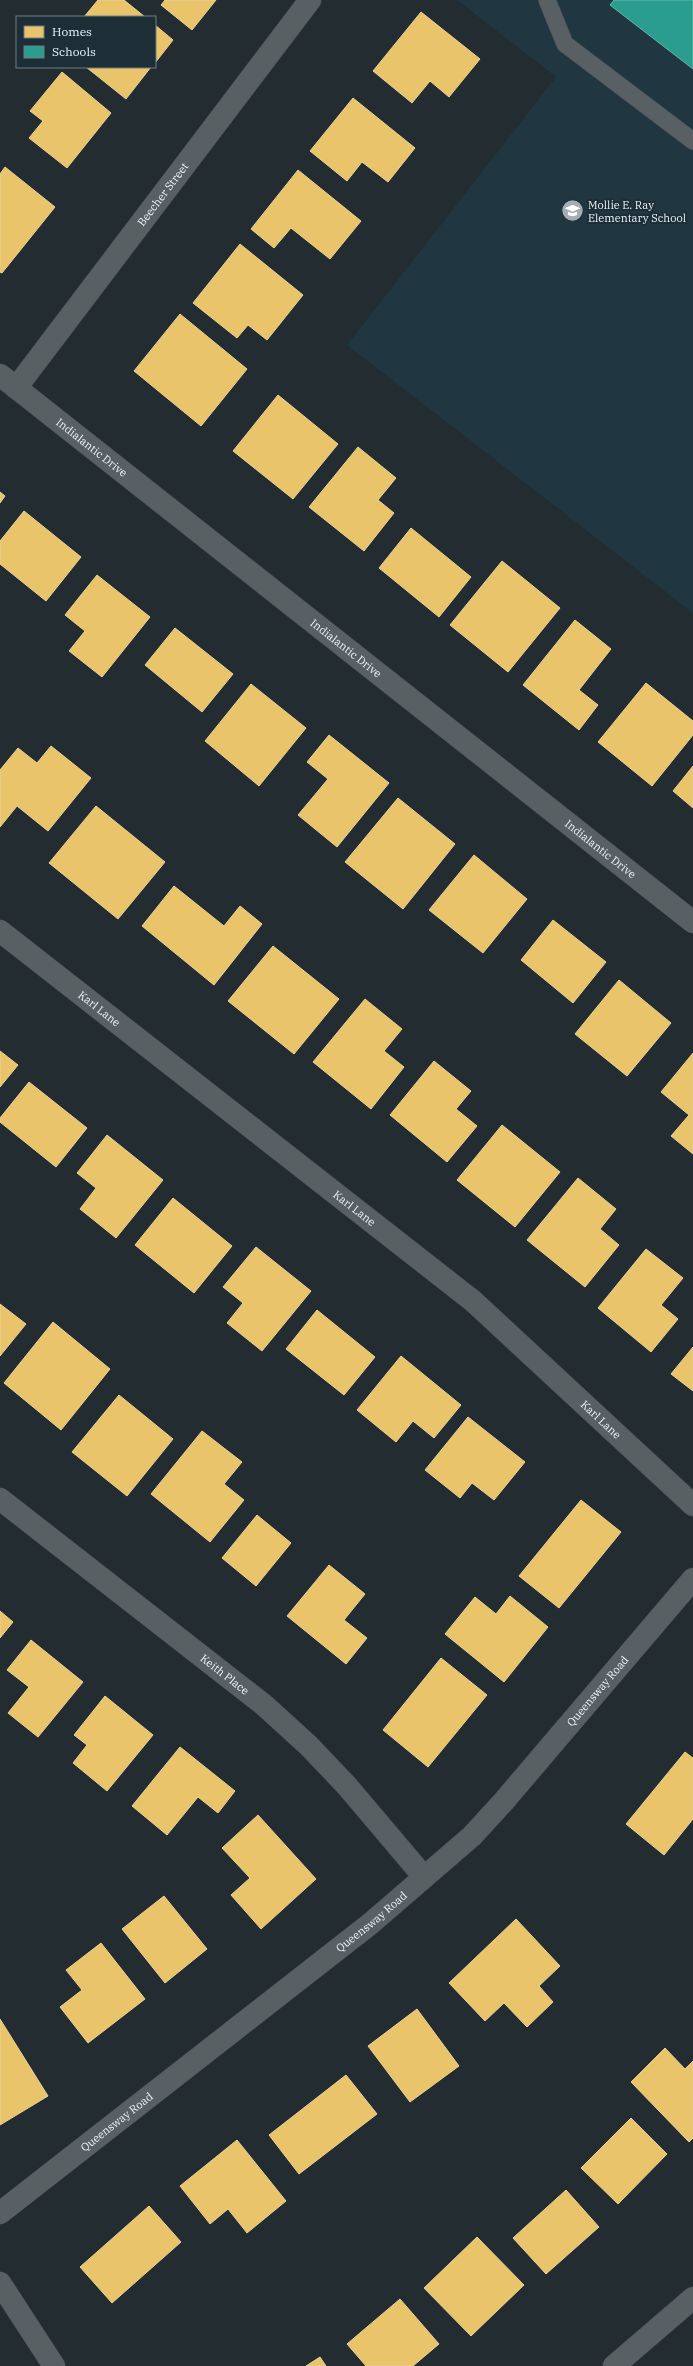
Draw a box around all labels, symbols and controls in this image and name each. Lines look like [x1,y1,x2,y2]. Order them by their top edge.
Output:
legend [16,16,156,68]
text: Homes [52,24,92,39]
text: Schools [52,44,96,59]
street label: Beecher Street [134,160,191,229]
school or university icon: Mollie E. Ray Elementary School [559,198,585,224]
place label: Mollie E. Ray Elementary School [588,198,686,225]
street label: Indialantic Drive [53,415,130,480]
street label: Indialantic Drive [308,616,385,681]
street label: Indialantic Drive [562,817,639,881]
street label: Karl Lane [75,988,123,1030]
street label: Karl Lane [330,1187,378,1229]
street label: Karl Lane [578,1398,624,1442]
street label: Keith Place [198,1651,252,1698]
street label: Queensway Road [564,1653,632,1729]
street label: Queensway Road [333,1888,410,1955]
street label: Queensway Road [78,2089,156,2154]

